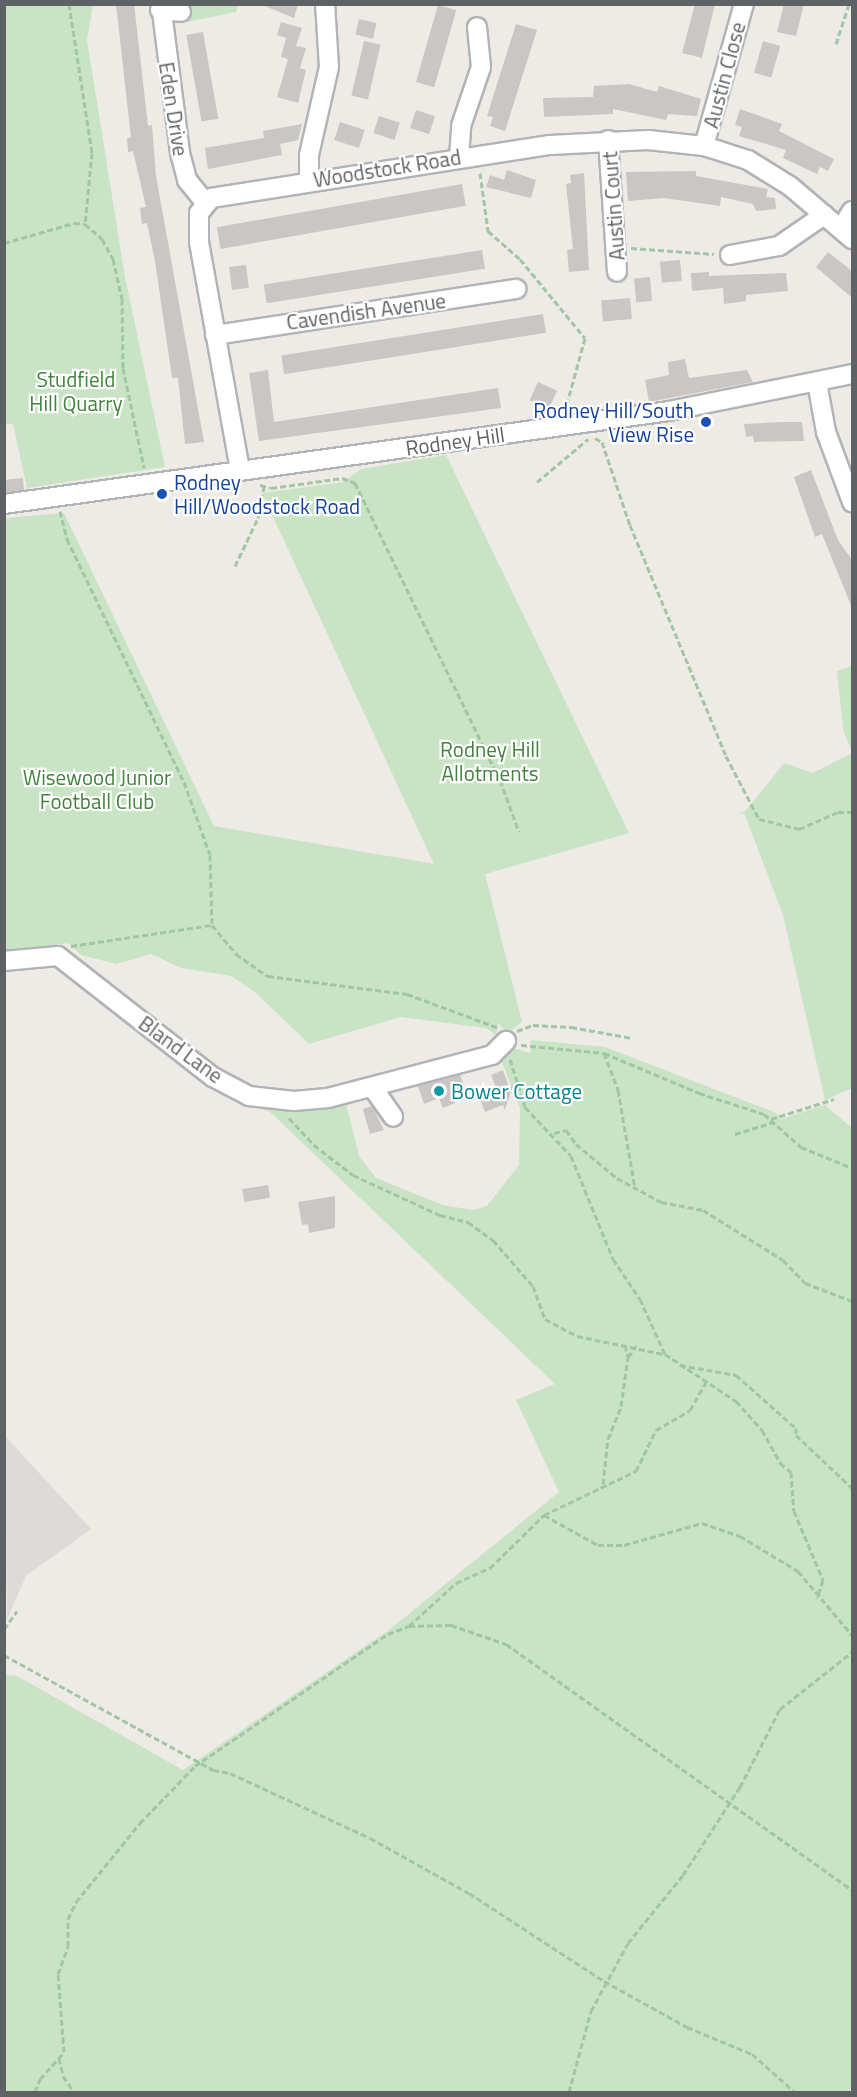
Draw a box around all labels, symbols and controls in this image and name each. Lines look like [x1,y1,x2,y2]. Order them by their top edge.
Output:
street label: Austin Close [698,19,750,131]
street label: Eden Drive [154,60,194,158]
street label: Woodstock Road [311,144,463,192]
street label: Austin Court [597,151,629,261]
street label: Cavendish Avenue [285,287,447,335]
park label: Studfield Hill Quarry [29,366,123,416]
place label: Rodney Hill/South View Rise [533,397,694,447]
marker: Rodney Hill/South View Rise [699,415,713,429]
street label: Rodney Hill [404,422,506,460]
place label: Rodney Hill/Woodstock Road [174,469,360,519]
marker: Rodney Hill/Woodstock Road [155,487,169,501]
park label: Rodney Hill Allotments [440,736,540,786]
park label: Wisewood Junior Football Club [23,764,171,814]
street label: Bland Lane [134,1010,228,1088]
place label: Bower Cottage [451,1078,582,1104]
marker: Bower Cottage [432,1084,446,1098]

